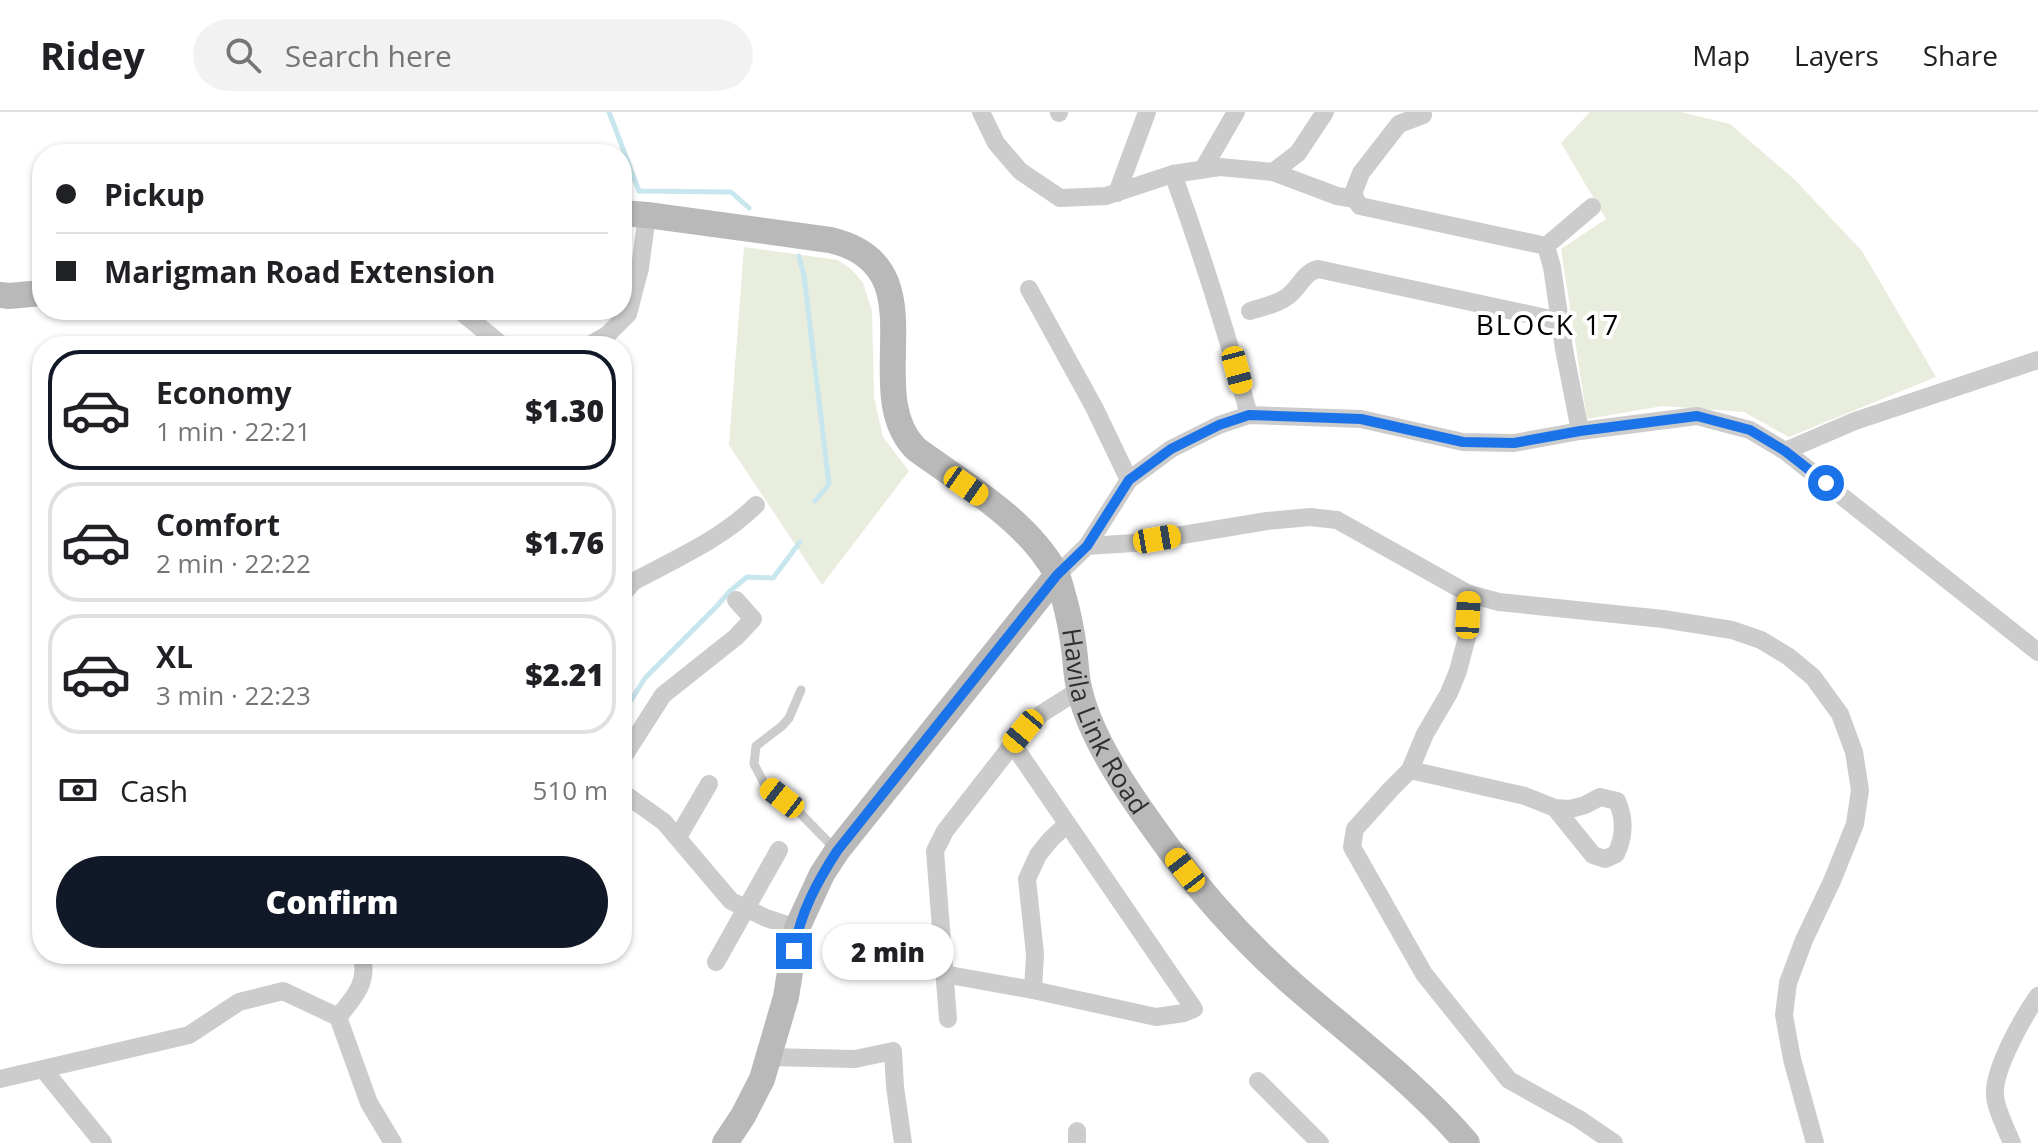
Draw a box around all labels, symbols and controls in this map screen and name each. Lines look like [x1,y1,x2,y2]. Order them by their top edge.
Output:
search box [193,19,753,91]
text: Ridey [40,29,145,81]
icon: search [221,33,265,77]
text: Search here [285,35,452,76]
text: Map [1692,36,1750,74]
text: Layers [1794,36,1879,74]
text: Share [1923,36,1998,74]
text: Pickup [104,174,205,215]
text: Marigman Road Extension [104,251,495,292]
district label: BLOCK 17 [1476,305,1620,343]
car [1219,344,1255,396]
text: Economy [156,372,292,413]
icon: car [60,374,132,446]
text: $1.30 [525,390,604,431]
text: 1 min · 22:21 [156,413,311,449]
car [939,462,993,510]
route start [1808,465,1844,501]
text: Comfort [156,504,280,545]
icon: car [60,506,132,578]
text: $1.76 [525,522,604,563]
car [1131,523,1183,555]
text: 2 min · 22:22 [156,545,311,581]
car [1455,590,1481,640]
street label: Havila Link Road [1054,625,1158,821]
text: XL [156,636,193,677]
icon: car [60,638,132,710]
text: $2.21 [525,654,604,695]
text: 3 min · 22:23 [156,677,311,713]
car [998,705,1048,757]
icon: cash [56,768,100,812]
text: Cash [120,770,188,811]
text: 510 m [533,772,608,808]
car [756,774,808,822]
car [1161,844,1209,896]
button: Confirm [56,856,608,948]
callout: 2 min [822,923,954,979]
route end [776,933,812,969]
text: 2 min [851,934,925,970]

